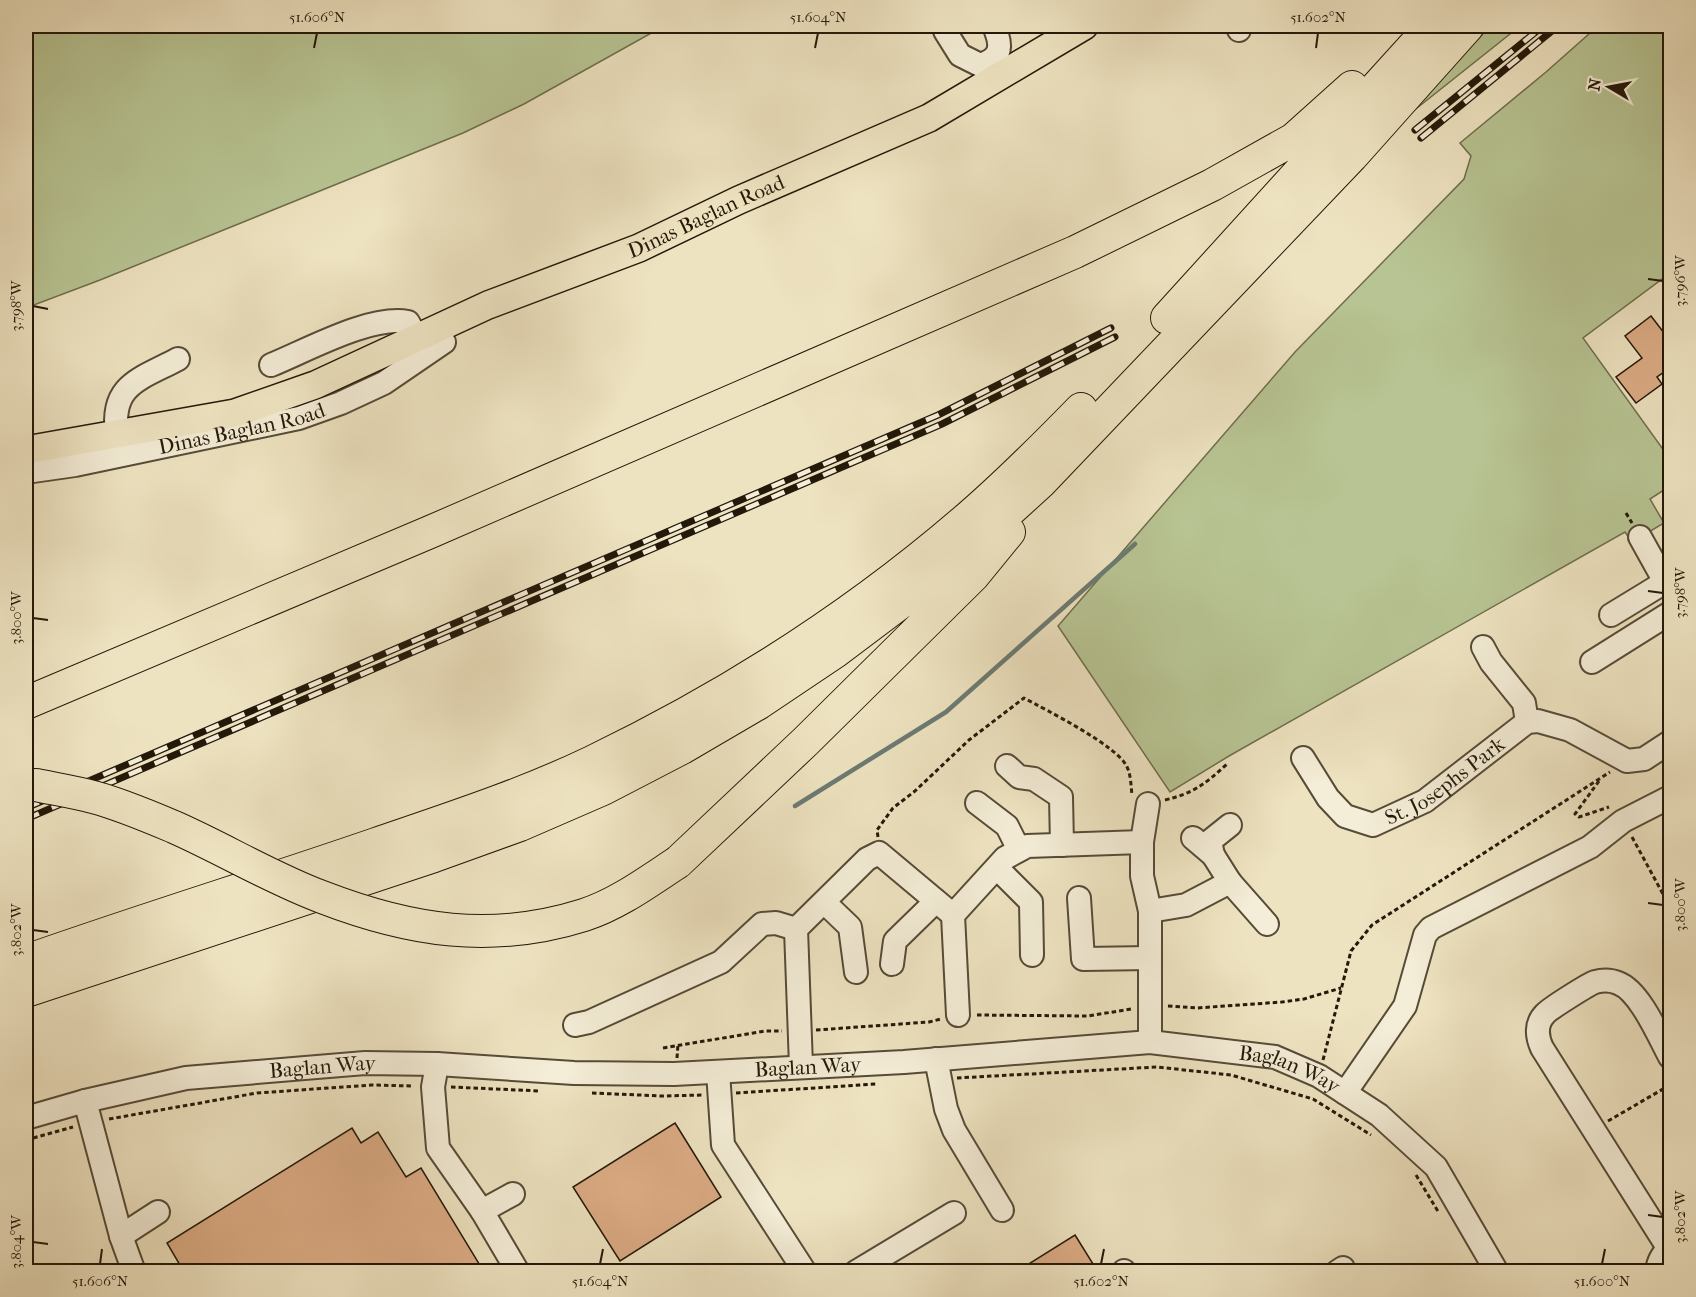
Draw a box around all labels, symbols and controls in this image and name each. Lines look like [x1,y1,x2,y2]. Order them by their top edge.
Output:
text: 51.606°N [289,8,346,26]
text: 51.604°N [790,8,847,26]
text: 51.602°N [1290,8,1346,26]
north arrow [1579,57,1639,117]
text: N [1584,76,1605,92]
street label: Dinas Baglan Road [624,170,788,263]
text: 3.796°W [1671,254,1689,307]
text: 3.798°W [7,279,25,332]
street label: Dinas Baglan Road [156,398,329,459]
text: 3.798°W [1671,566,1689,619]
text: 3.800°W [7,590,25,645]
street label: St. Josephs Park [1381,732,1510,830]
text: 3.800°W [1671,877,1689,932]
text: 3.802°W [7,902,25,956]
street label: Baglan Way [1238,1041,1345,1099]
street label: Baglan Way [268,1051,377,1083]
street label: Baglan Way [754,1052,863,1082]
text: 3.802°W [1671,1189,1689,1243]
text: 3.804°W [7,1214,25,1269]
text: 51.606°N [72,1272,129,1290]
text: 51.604°N [572,1272,629,1290]
text: 51.602°N [1073,1272,1129,1290]
text: 51.600°N [1574,1272,1631,1290]

